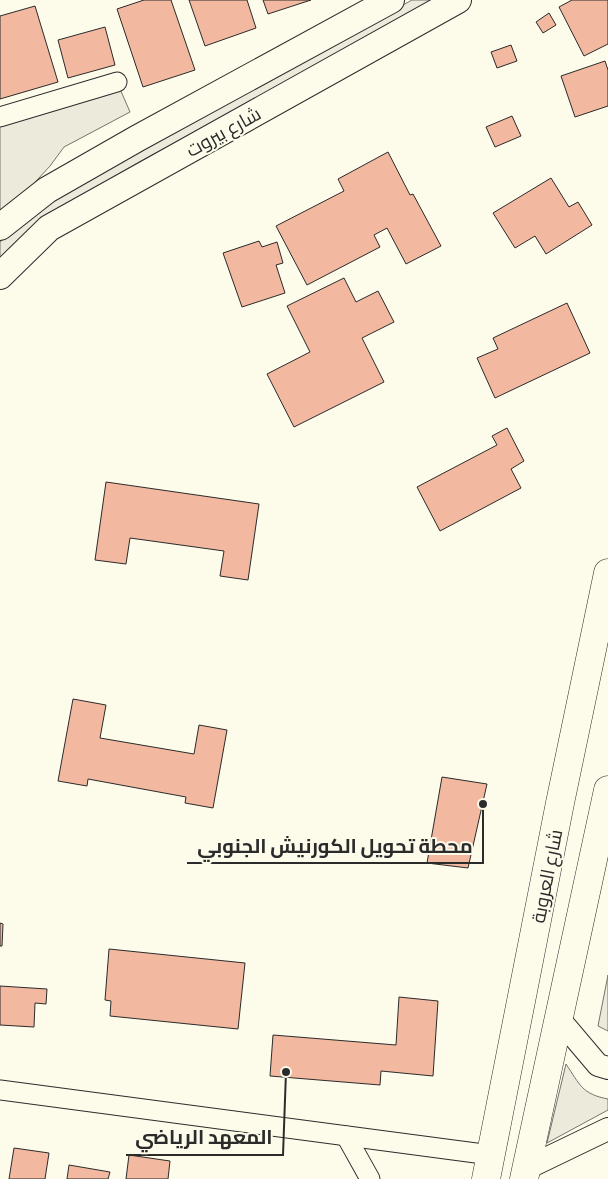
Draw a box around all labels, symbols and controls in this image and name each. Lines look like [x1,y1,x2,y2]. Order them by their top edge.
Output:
street label: شارع بيروت [181,101,266,164]
street label: شارع العروبة [526,827,569,925]
callout: محطة تحويل الكورنيش الجنوبي [187,828,483,863]
text: محطة تحويل الكورنيش الجنوبي [197,833,473,862]
callout: المعهد الرياضي [126,1120,283,1155]
text: المعهد الرياضي [135,1124,273,1153]

